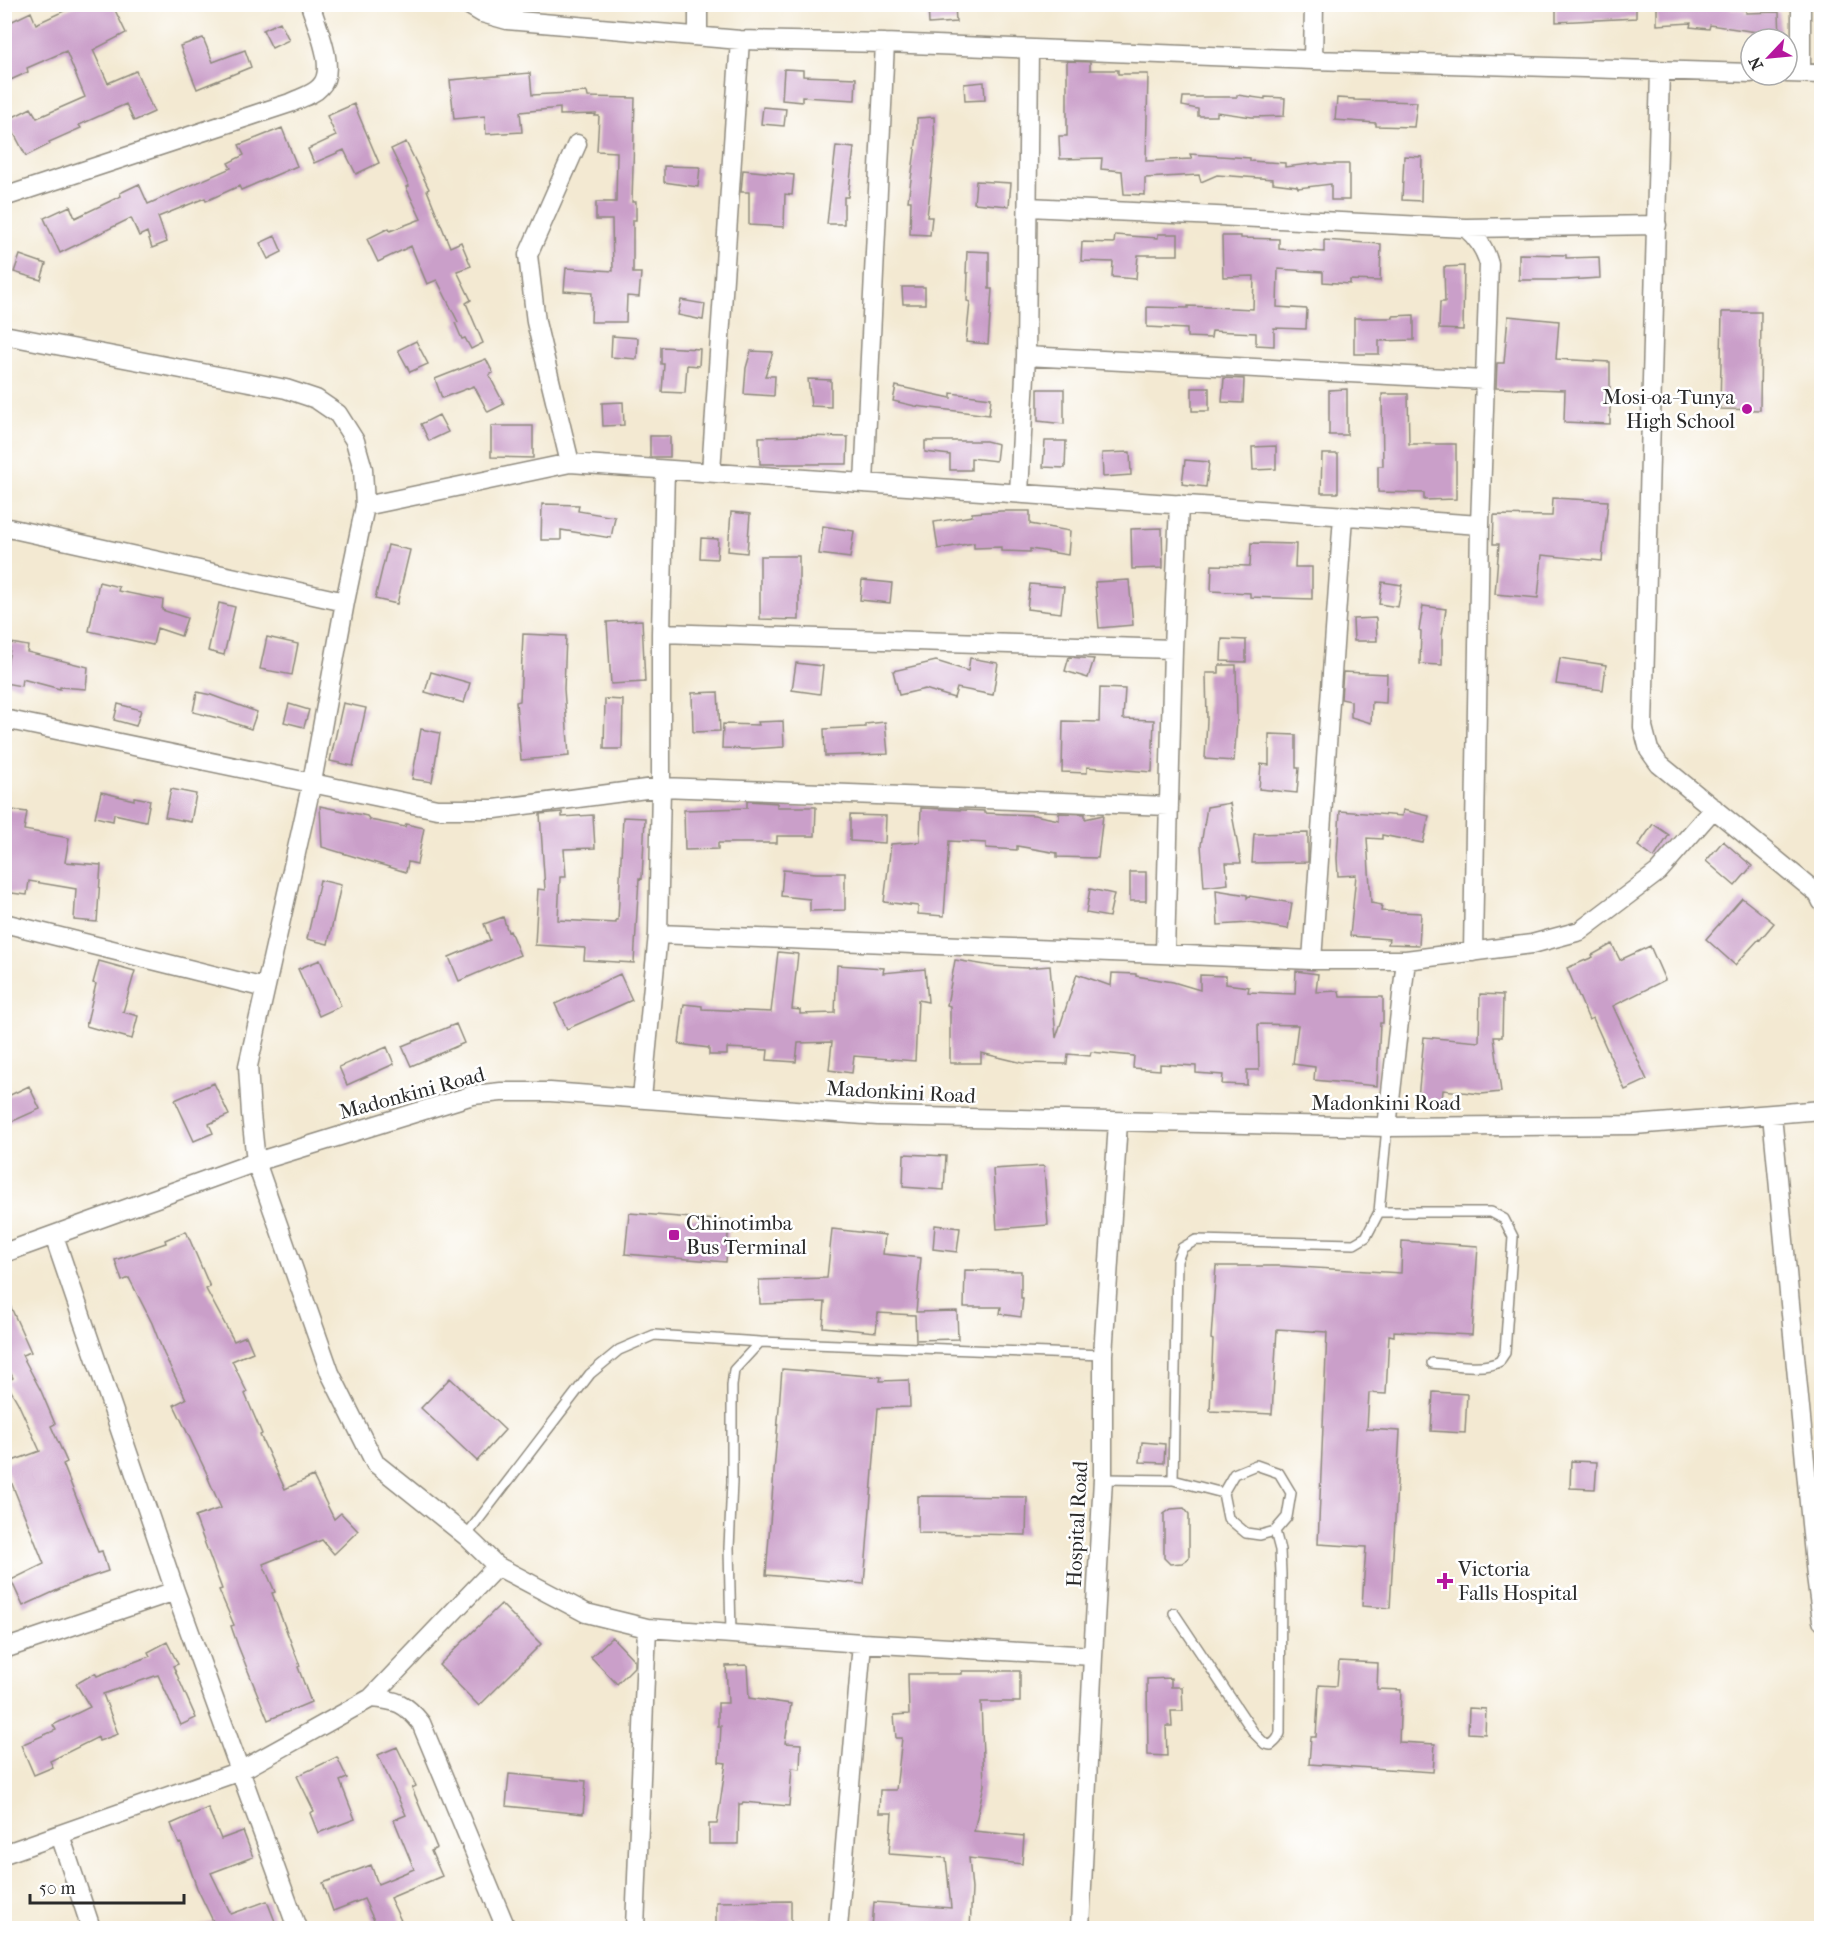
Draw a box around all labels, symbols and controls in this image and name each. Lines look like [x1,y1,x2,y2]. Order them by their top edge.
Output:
north arrow [1739,27,1799,87]
text: N [1744,53,1767,73]
place label: Mosi-oa-Tunya High School [1602,385,1735,433]
marker: Mosi-oa-Tunya High School [1740,402,1754,416]
street label: Madonkini Road [337,1062,488,1124]
street label: Madonkini Road [826,1076,977,1108]
street label: Madonkini Road [1311,1091,1461,1115]
place label: Chinotimba Bus Terminal [686,1211,807,1259]
marker: Chinotimba Bus Terminal [667,1228,681,1242]
street label: Hospital Road [1062,1460,1092,1588]
place label: Victoria Falls Hospital [1457,1557,1578,1605]
marker: Victoria Falls Hospital [1436,1572,1454,1590]
scale bar [30,1867,184,1905]
text: 50 m [39,1878,76,1899]

